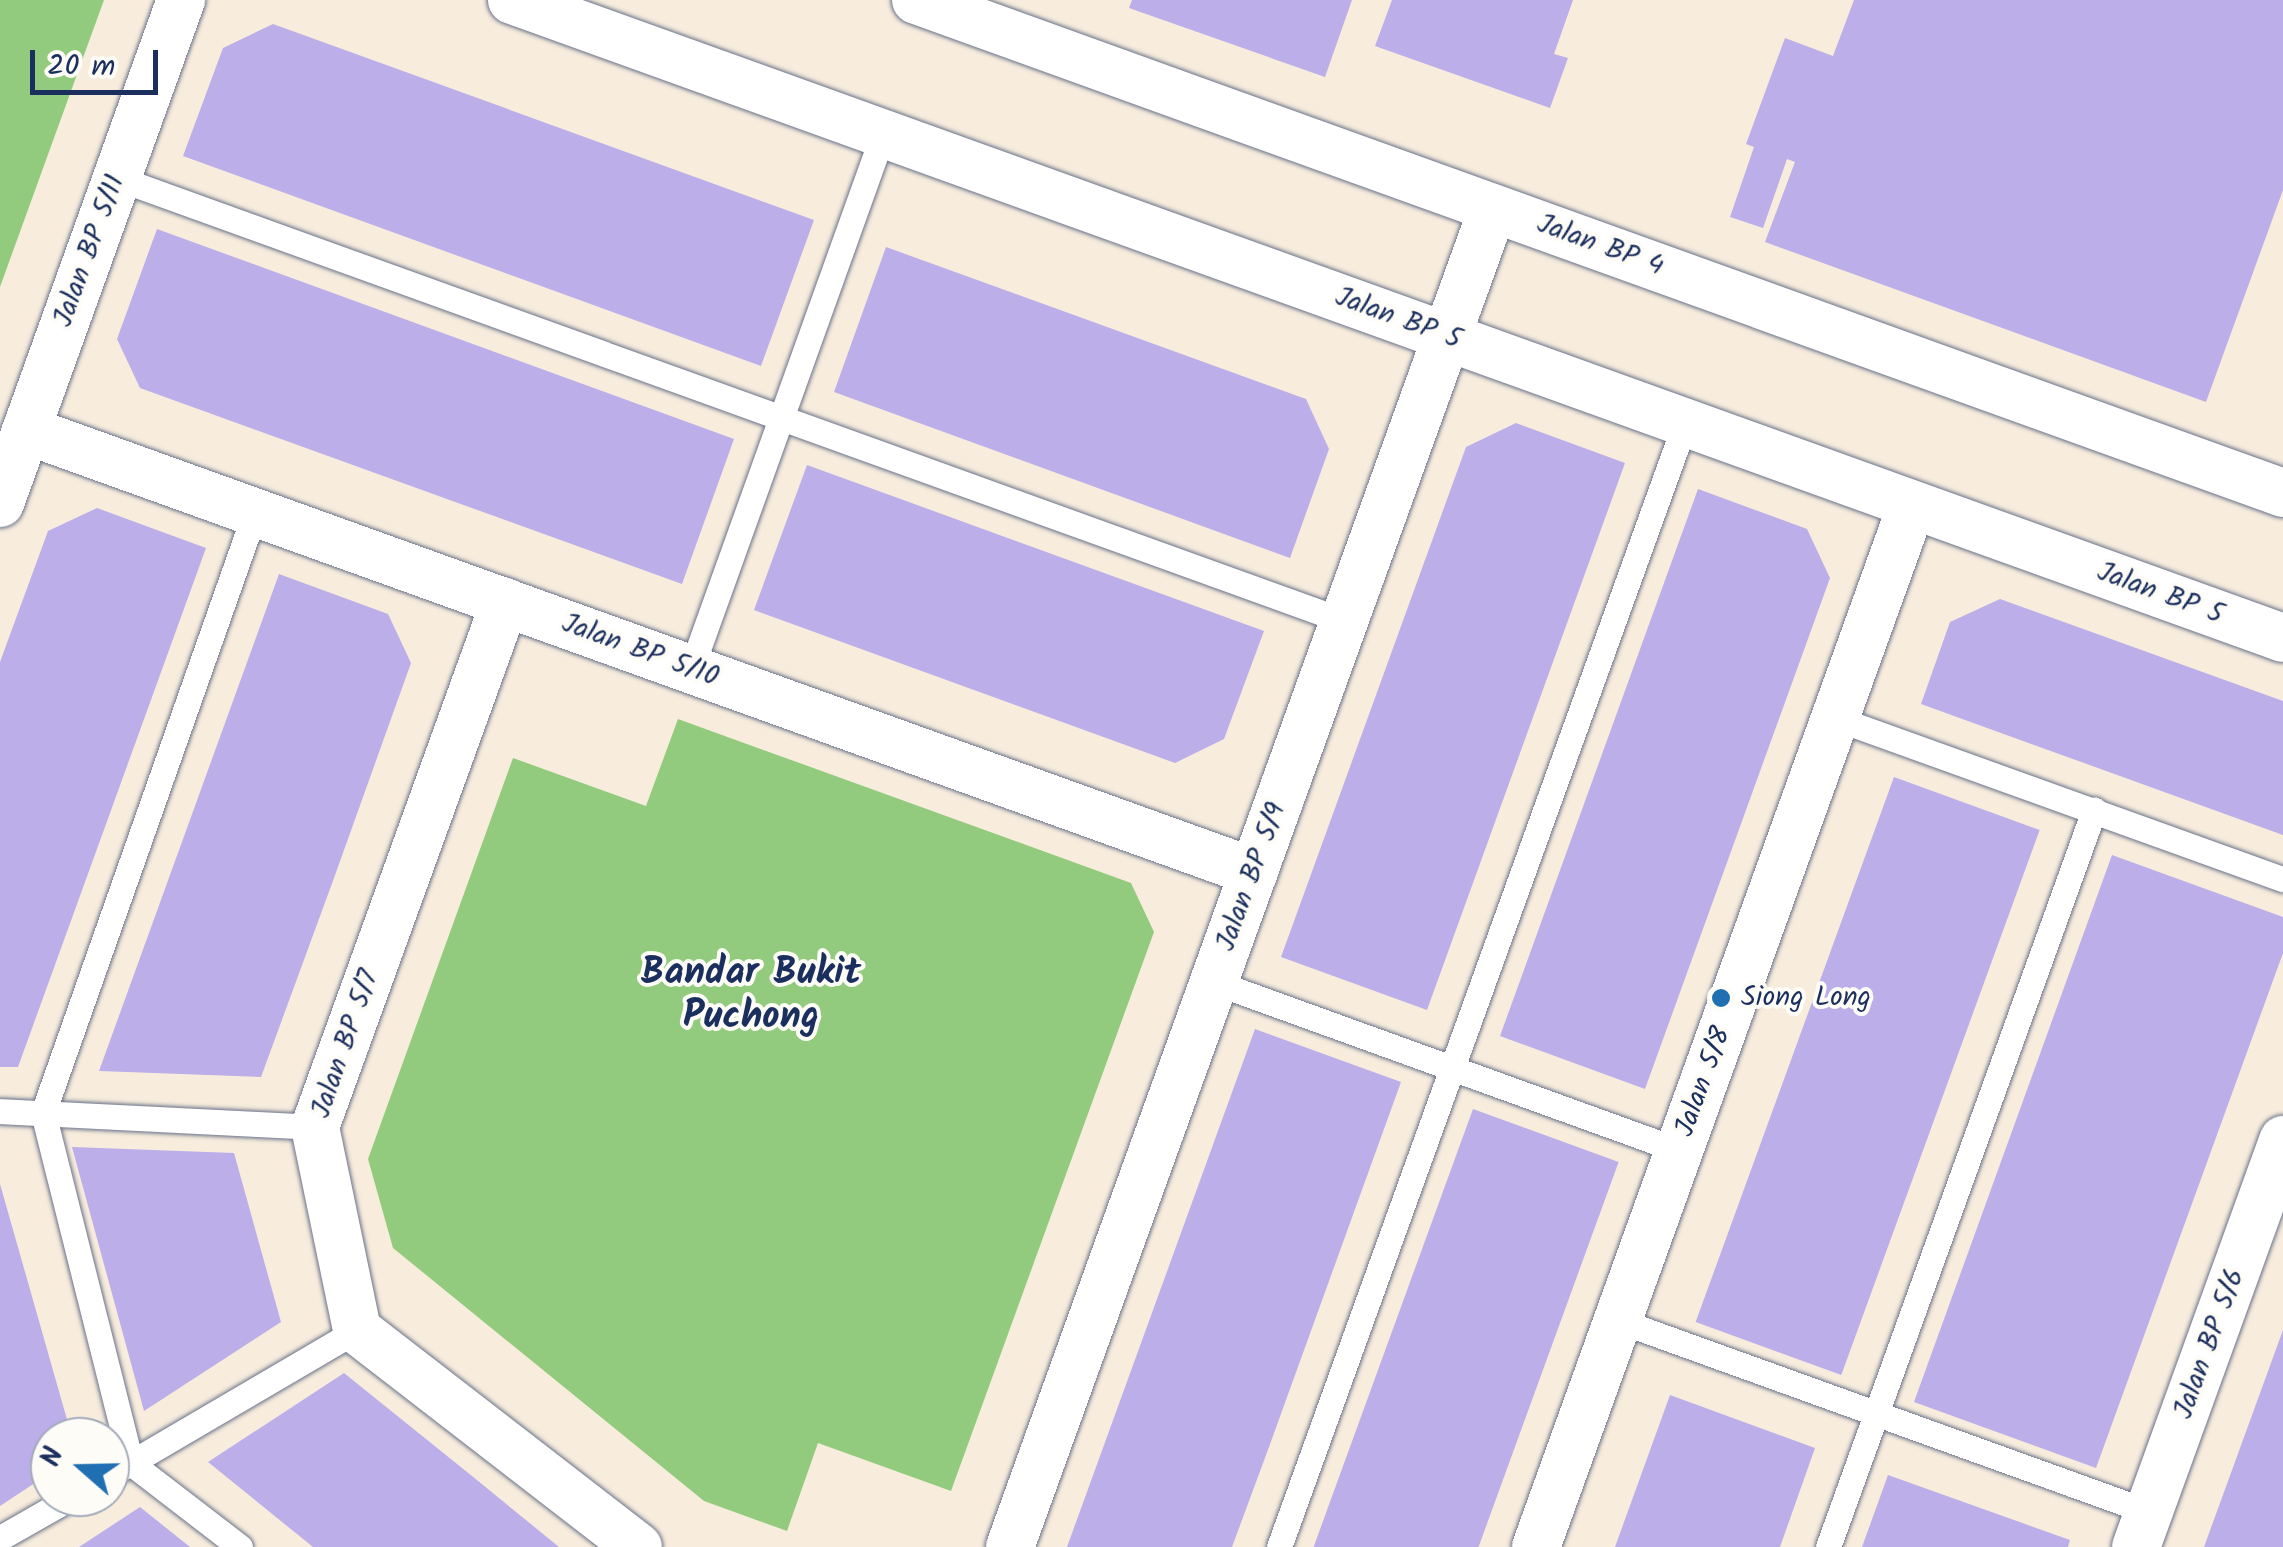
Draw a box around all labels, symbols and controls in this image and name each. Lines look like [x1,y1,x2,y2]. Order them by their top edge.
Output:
scale bar [35,30,162,92]
text: 20 m [47,43,115,91]
street label: Jalan BP 5/11 [47,170,133,332]
street label: Jalan BP 4 [1532,208,1668,284]
street label: Jalan BP 5 [1330,281,1466,357]
street label: Jalan BP 5 [2092,556,2228,632]
street label: Jalan BP 5/10 [557,607,723,695]
street label: Jalan BP 5/9 [1210,798,1294,956]
district label: Bandar Bukit Puchong [641,951,861,1040]
street label: Jalan BP 5/7 [305,965,387,1123]
place label: Siong Long [1741,981,1871,1015]
marker: Siong Long [1710,987,1732,1009]
street label: Jalan 5/8 [1669,1023,1739,1141]
street label: Jalan BP 5/6 [2167,1264,2253,1424]
north arrow [30,1417,130,1517]
text: N [29,1441,77,1473]

